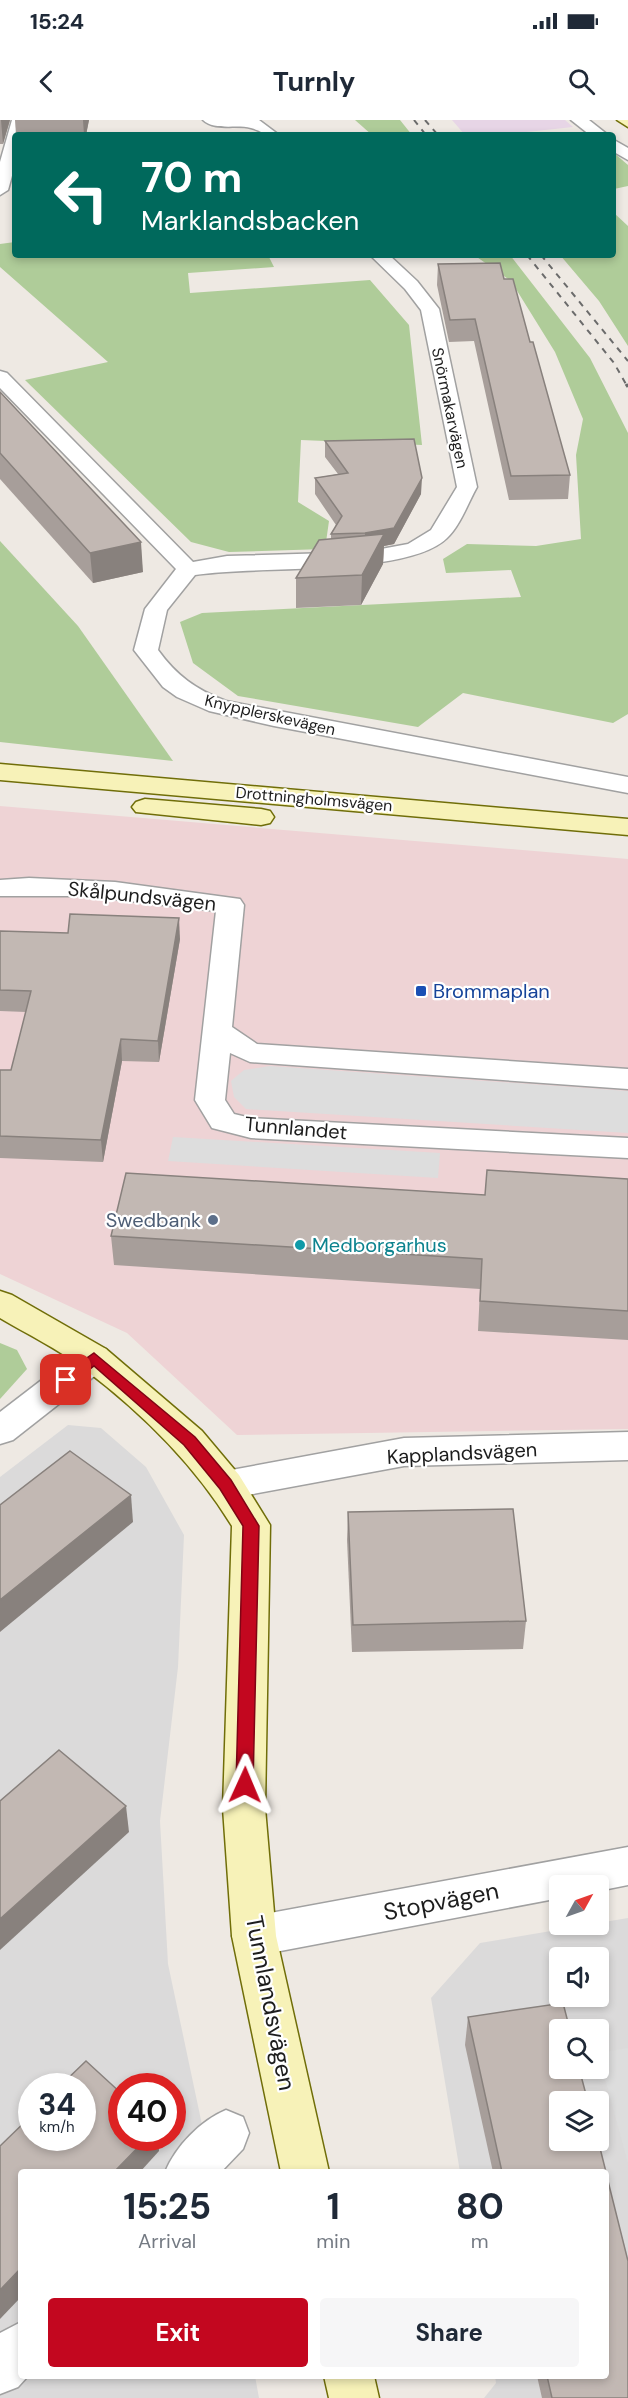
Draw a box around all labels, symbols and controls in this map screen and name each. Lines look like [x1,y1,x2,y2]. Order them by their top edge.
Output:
text: 15:24 [30,7,84,36]
text: Turnly [273,64,355,99]
icon: back [30,65,63,98]
icon: search [565,65,598,98]
text: 70 m [141,150,242,205]
icon: left [42,156,120,234]
text: Marklandsbacken [141,203,359,238]
street label: Snörmakarvägen [427,346,473,470]
street label: Knypplerskevägen [202,690,338,740]
street label: Drottningholmsvägen [235,782,393,816]
street label: Skålpundsvägen [67,875,217,917]
place label: Brommaplan [433,978,550,1004]
marker: Brommaplan [414,984,428,998]
street label: Tunnlandet [244,1111,349,1145]
place label: Swedbank [106,1207,201,1233]
marker: Swedbank [206,1213,220,1227]
place label: Medborgarhus [312,1232,447,1258]
marker: Medborgarhus [293,1238,307,1252]
pin [40,1354,91,1405]
icon: arrive [49,1363,82,1396]
street label: Kapplandsvägen [386,1436,538,1470]
position arrow [213,1753,277,1817]
street label: Stopvägen [381,1875,501,1927]
north arrow [549,1875,609,1935]
map controls [549,1875,609,2151]
street label: Tunnlandsvägen [239,1913,303,2093]
button: sound [549,1947,609,2007]
button: search [549,2019,609,2079]
speed limit sign: 40 [108,2073,186,2151]
text: 34 [38,2085,76,2124]
button: layers [549,2091,609,2151]
text: km/h [39,2117,75,2137]
text: 15:25 [123,2183,211,2230]
text: 1 [327,2183,340,2230]
text: 80 [456,2183,504,2230]
text: Arrival [138,2228,196,2254]
text: min [316,2228,350,2254]
text: m [471,2228,489,2254]
button: Exit [48,2298,308,2367]
button: Share [320,2298,579,2367]

